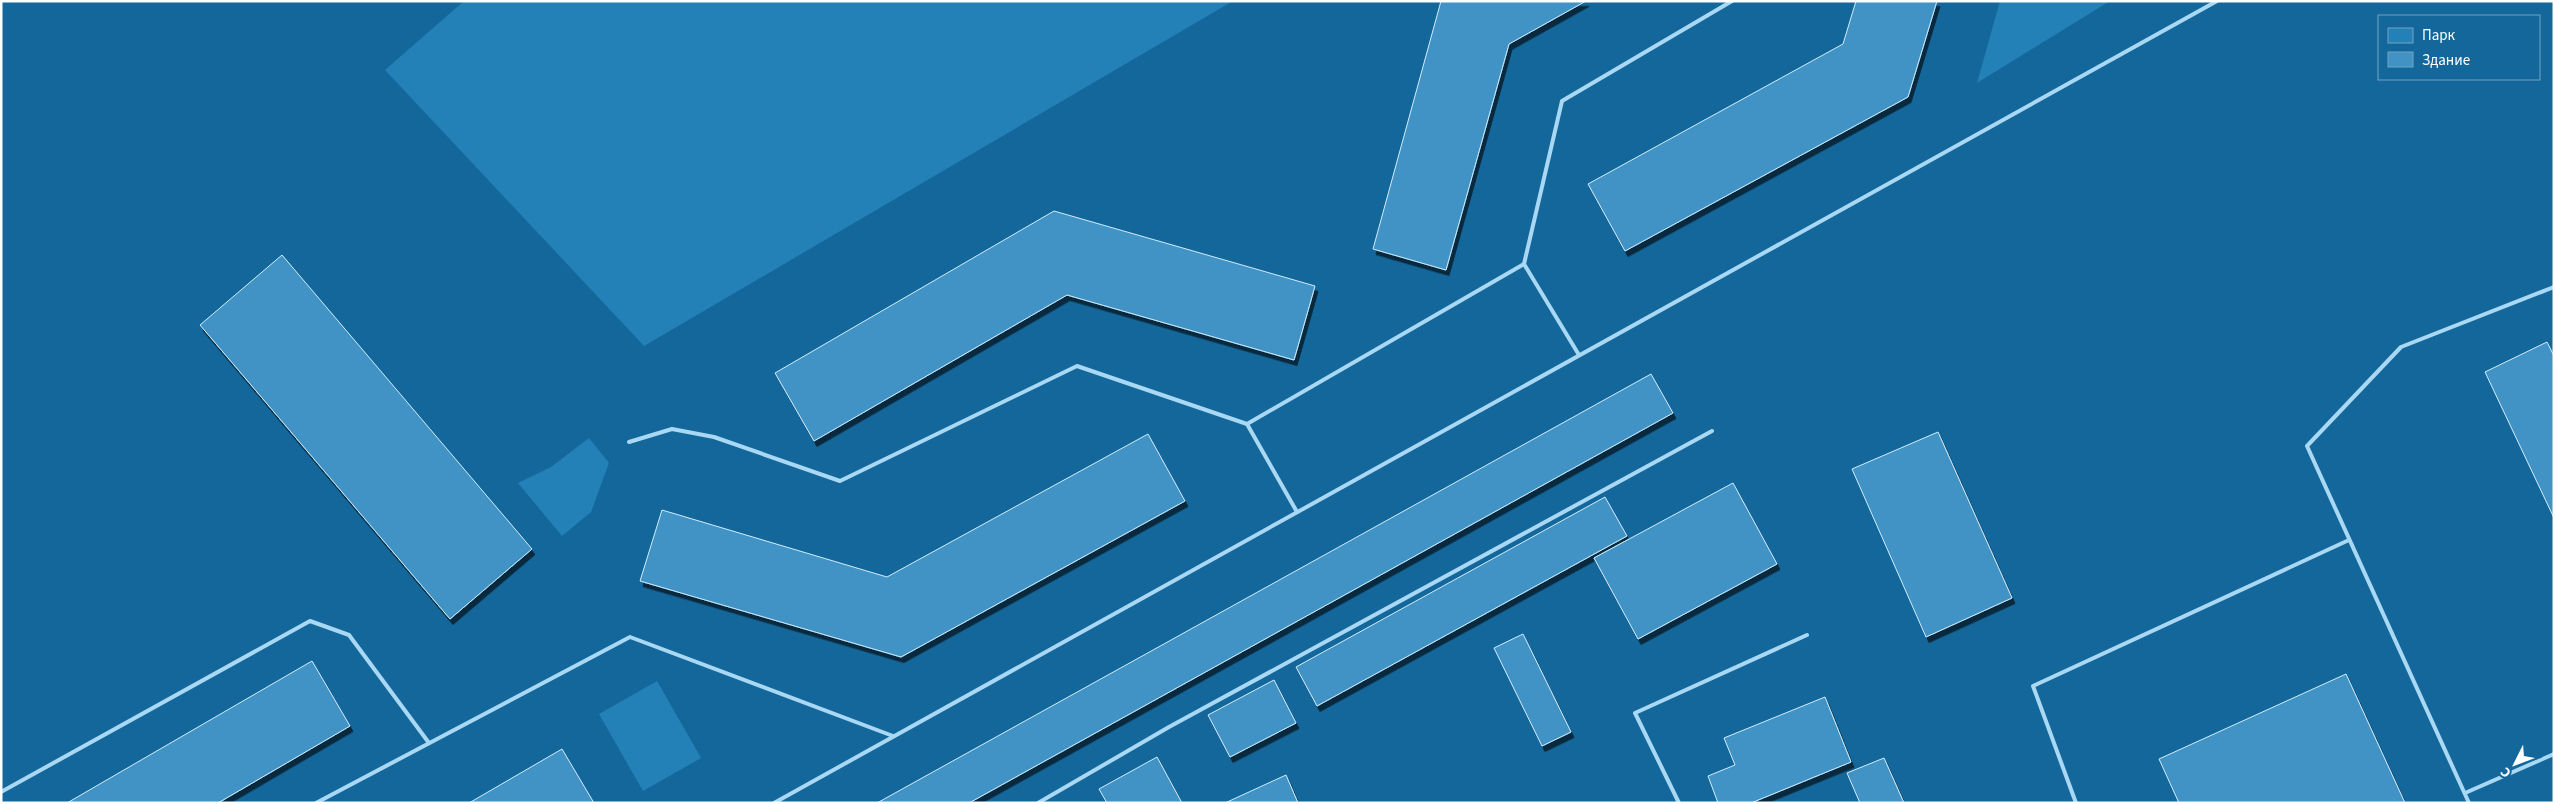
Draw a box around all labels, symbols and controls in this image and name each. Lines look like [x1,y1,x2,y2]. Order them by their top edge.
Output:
legend [2378,15,2540,80]
text: Парк [2422,25,2456,46]
text: Здание [2422,50,2470,71]
north arrow [2490,739,2540,789]
text: С [2496,762,2516,782]

